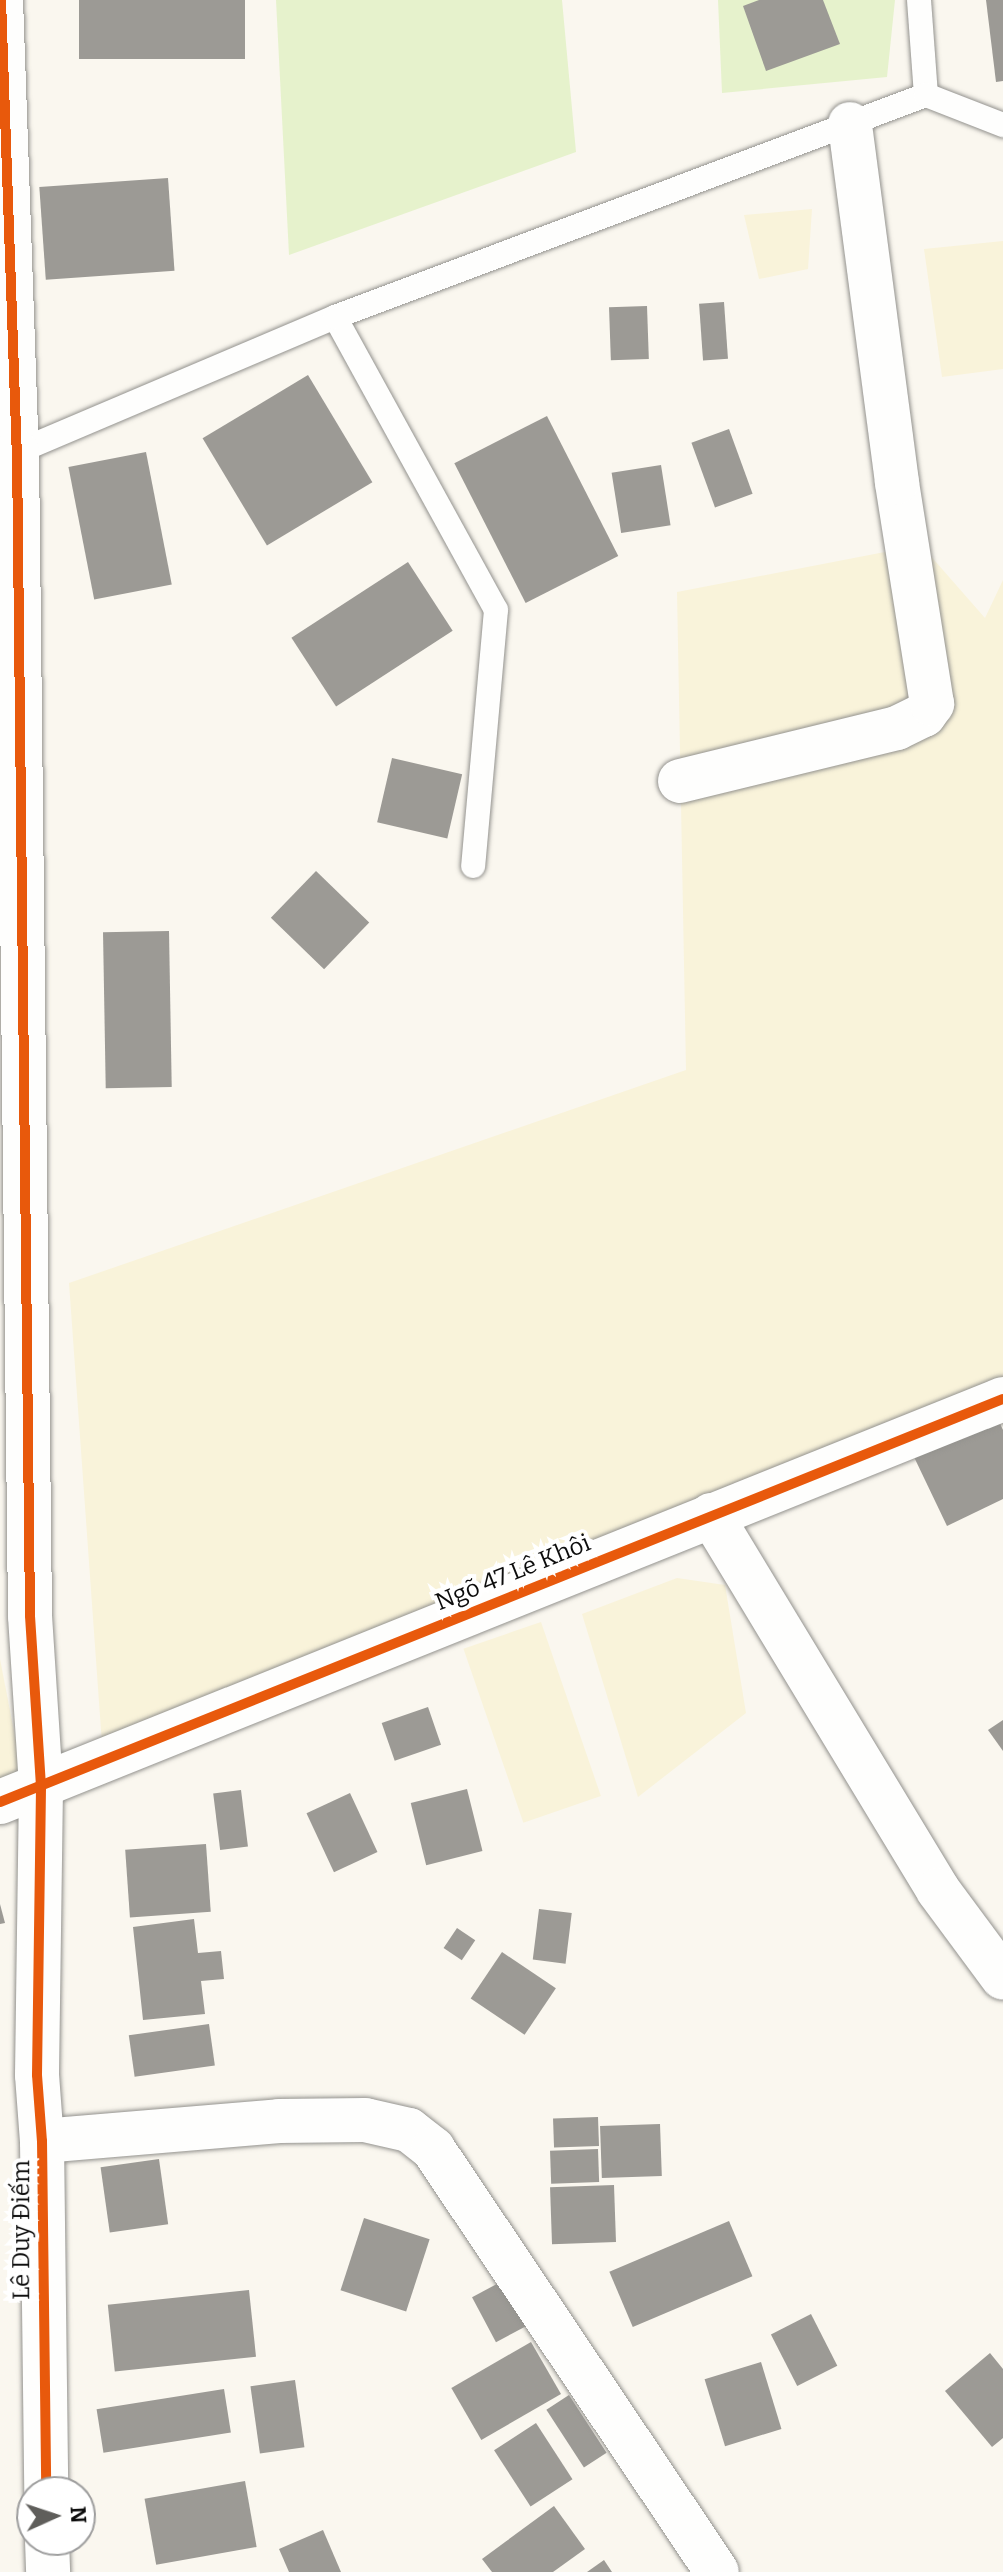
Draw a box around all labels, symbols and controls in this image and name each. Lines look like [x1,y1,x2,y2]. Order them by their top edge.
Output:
street label: Ngõ 47 Lê Khôi [431,1529,595,1617]
street label: Lê Duy Điếm [8,2160,36,2300]
north arrow [16,2476,96,2556]
text: N [65,2506,92,2524]

